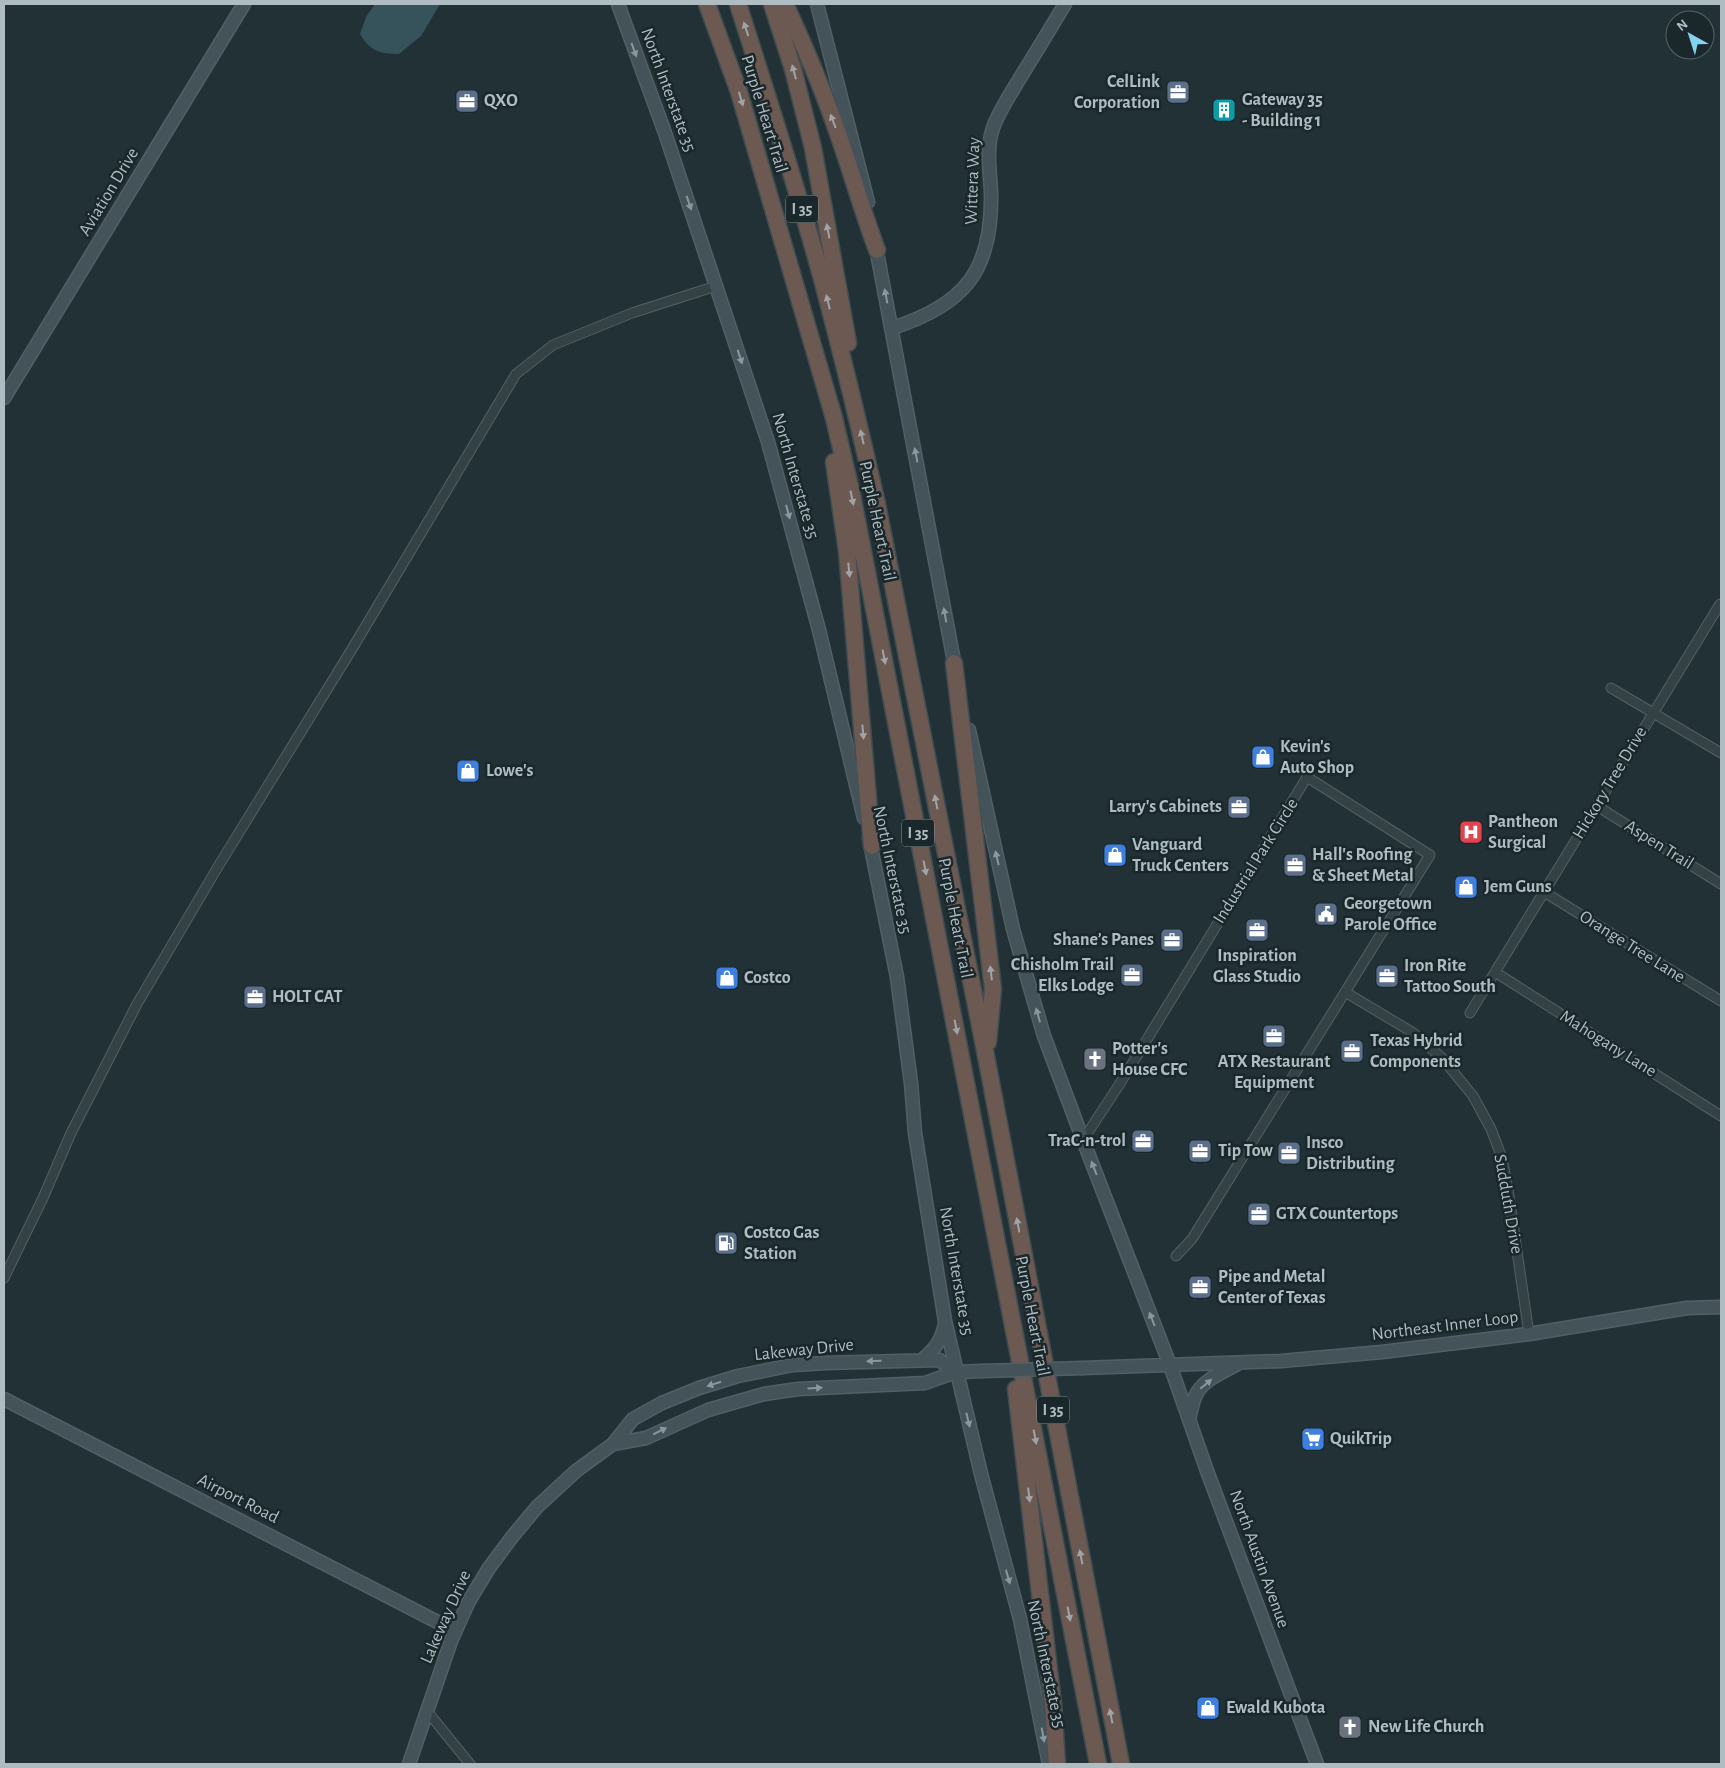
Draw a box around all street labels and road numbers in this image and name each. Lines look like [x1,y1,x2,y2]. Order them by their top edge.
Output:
street label: North Interstate 35 [637,26,699,154]
street label: Purple Heart Trail [738,53,790,175]
street label: Wittera Way [962,137,984,225]
street label: Aviation Drive [76,145,142,239]
road number: I 35 [786,195,818,222]
street label: North Interstate 35 [768,411,822,541]
street label: Purple Heart Trail [855,459,899,583]
street label: Hickory Tree Drive [1569,724,1651,842]
street label: Industrial Park Circle [1210,795,1302,927]
street label: North Interstate 35 [870,804,914,936]
street label: Aspen Trail [1621,817,1697,873]
road number: I 35 [902,820,934,846]
street label: Purple Heart Trail [935,856,975,980]
street label: Orange Tree Lane [1576,907,1688,987]
street label: Mahogany Lane [1557,1007,1659,1081]
street label: Sudduth Drive [1490,1153,1526,1255]
street label: North Interstate 35 [936,1205,976,1337]
street label: Purple Heart Trail [1012,1254,1052,1378]
street label: Northeast Inner Loop [1371,1308,1519,1344]
street label: Lakeway Drive [753,1336,855,1364]
road number: I 35 [1037,1396,1069,1424]
street label: Airport Road [194,1471,282,1527]
street label: North Austin Avenue [1226,1488,1292,1630]
street label: Lakeway Drive [417,1568,475,1666]
street label: North Interstate 35 [1024,1598,1068,1730]

